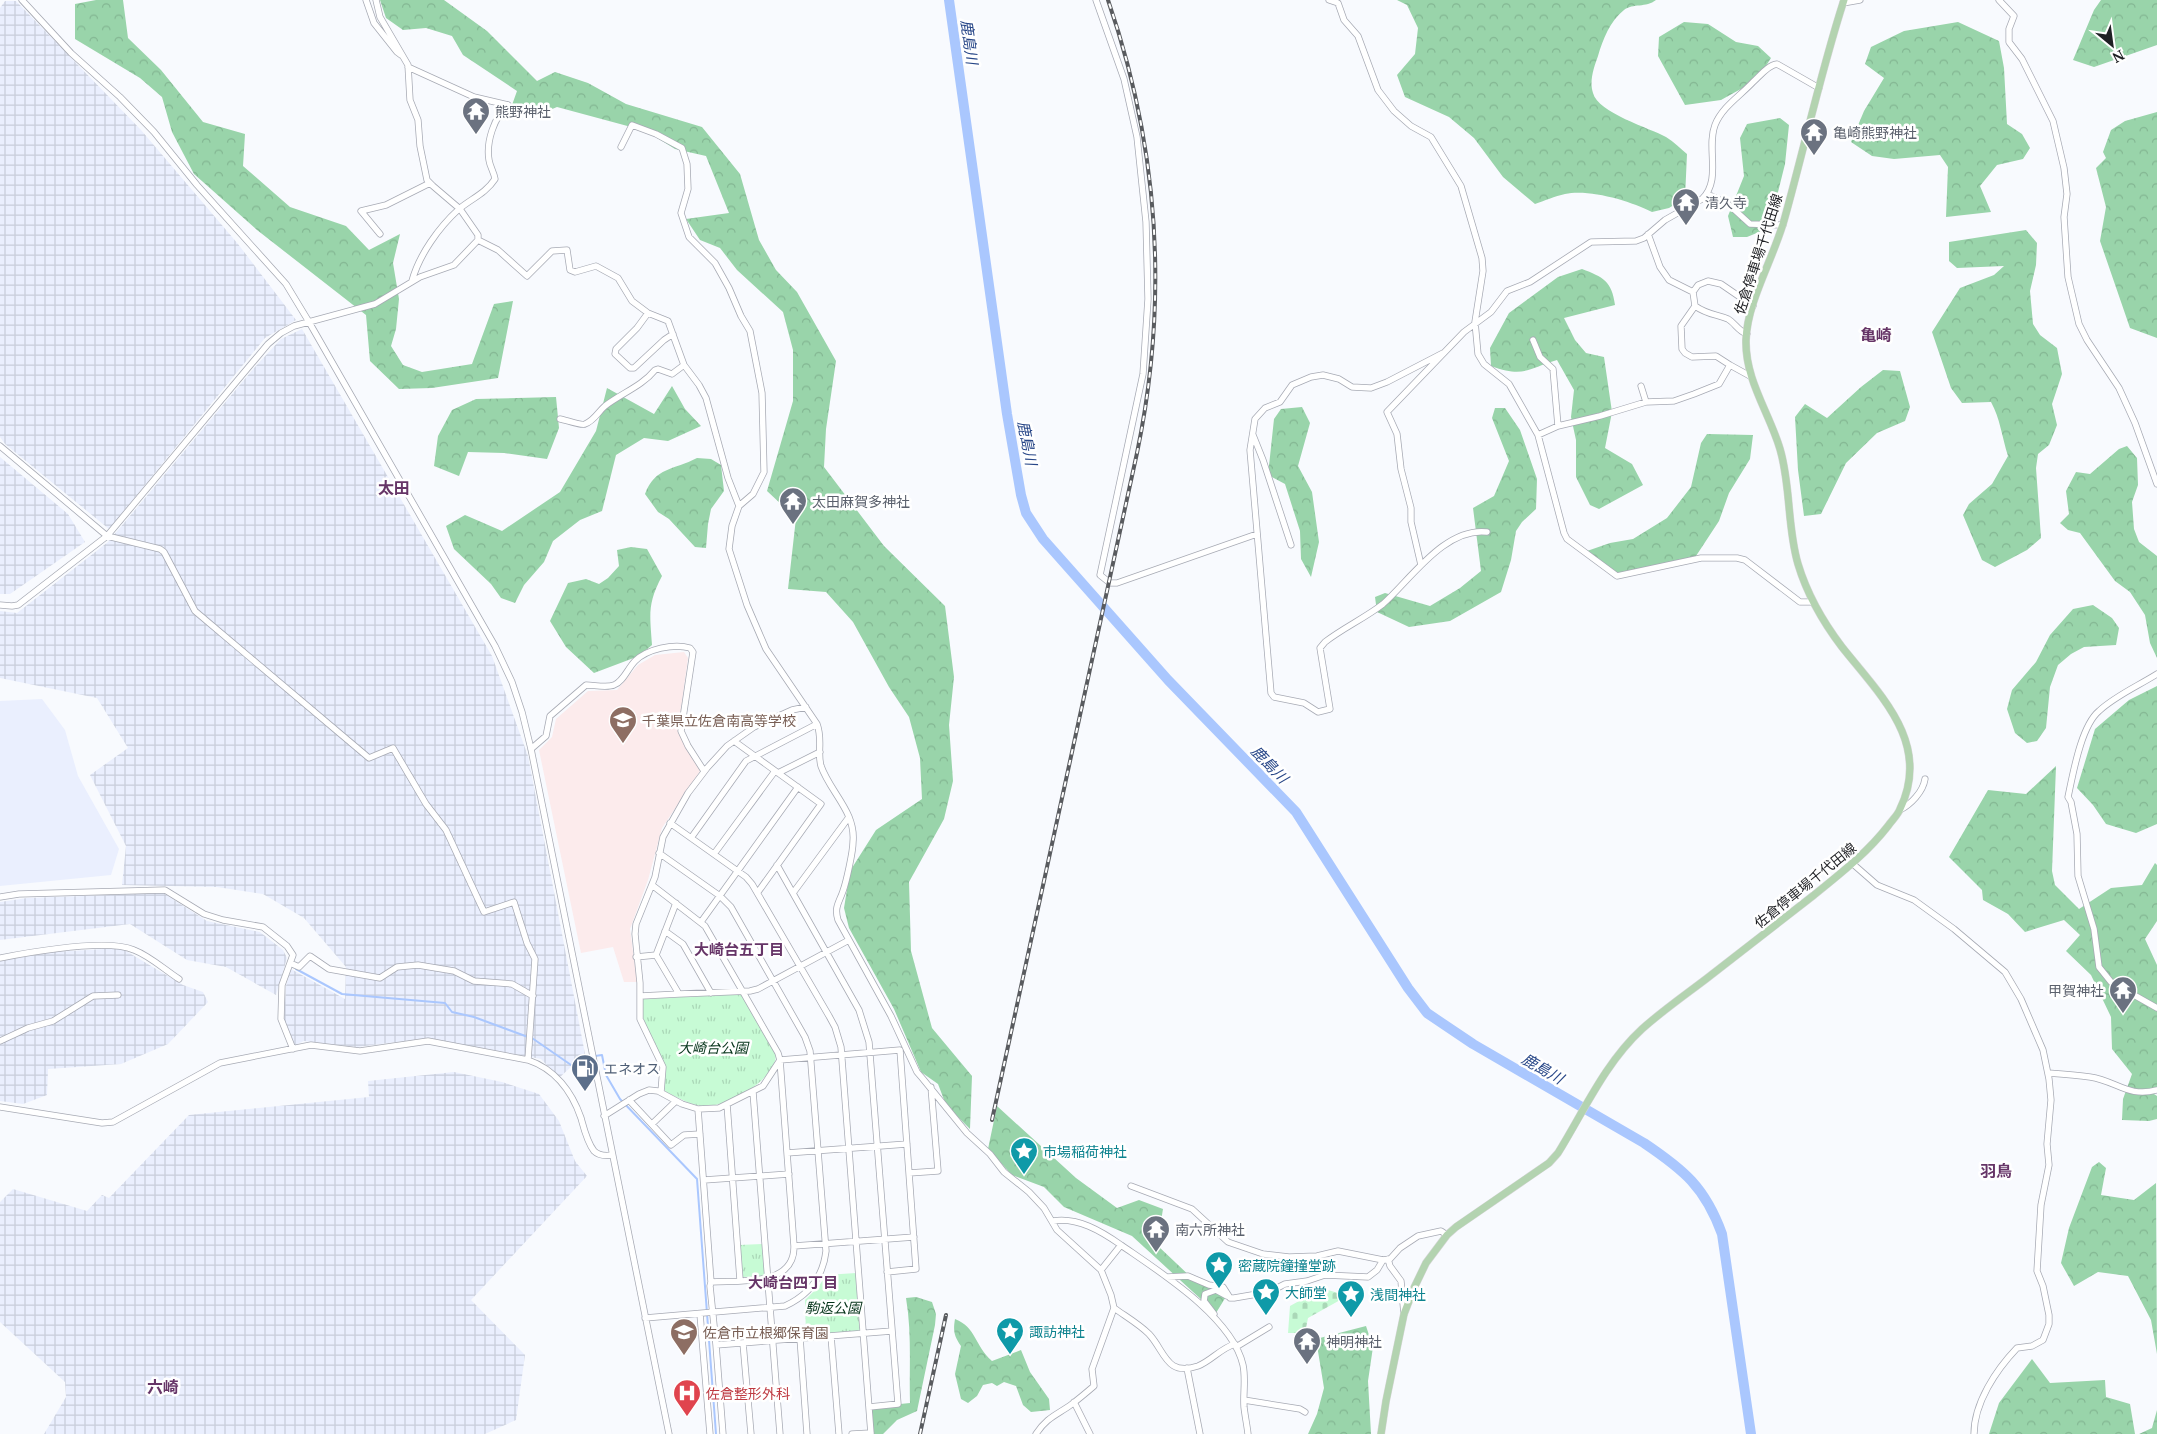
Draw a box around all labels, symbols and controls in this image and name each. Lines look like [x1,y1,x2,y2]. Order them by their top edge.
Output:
water label: 鹿島川 [957,18,983,68]
north arrow [2087,20,2137,70]
text: N [2109,46,2128,68]
temple icon: 熊野神社 [461,96,491,135]
place label: 熊野神社 [495,102,551,121]
temple icon: 亀崎熊野神社 [1799,117,1829,156]
place label: 亀崎熊野神社 [1833,123,1917,142]
temple icon: 清久寺 [1671,187,1701,226]
street label: 佐倉停車場千代田線 [1729,191,1787,317]
place label: 清久寺 [1705,193,1747,212]
district label: 亀崎 [1860,324,1892,346]
water label: 鹿島川 [1014,419,1042,469]
district label: 太田 [378,477,410,499]
temple icon: 太田麻賀多神社 [778,486,808,525]
place label: 太田麻賀多神社 [812,492,910,511]
school or university icon: 千葉県立佐倉南高等学校 [608,705,638,744]
place label: 千葉県立佐倉南高等学校 [642,711,796,730]
water label: 鹿島川 [1247,741,1294,789]
street label: 佐倉停車場千代田線 [1750,838,1860,932]
district label: 大崎台五丁目 [694,939,784,959]
temple icon: 甲賀神社 [2108,975,2138,1014]
place label: 甲賀神社 [2048,981,2104,1000]
park label: 大崎台公園 [678,1038,750,1057]
water label: 鹿島川 [1519,1048,1569,1089]
fuel station icon: エネオス [570,1053,600,1092]
place label: エネオス [604,1059,660,1078]
place icon: 市場稲荷神社 [1009,1136,1039,1175]
place label: 市場稲荷神社 [1043,1142,1127,1161]
district label: 羽鳥 [1980,1160,2012,1182]
temple icon: 南六所神社 [1141,1214,1171,1253]
place label: 南六所神社 [1175,1220,1245,1239]
place icon: 密蔵院鐘撞堂跡 [1204,1250,1234,1289]
place label: 密蔵院鐘撞堂跡 [1238,1256,1336,1275]
district label: 大崎台四丁目 [748,1272,838,1292]
place icon: 大師堂 [1251,1277,1281,1316]
place icon: 浅間神社 [1336,1279,1366,1318]
place label: 大師堂 [1285,1283,1327,1302]
place label: 浅間神社 [1370,1285,1426,1304]
park label: 駒返公園 [805,1298,863,1317]
place icon: 諏訪神社 [995,1316,1025,1355]
school or university icon: 佐倉市立根郷保育園 [669,1317,699,1356]
place label: 諏訪神社 [1029,1322,1085,1341]
place label: 佐倉市立根郷保育園 [703,1323,829,1342]
temple icon: 神明神社 [1292,1326,1322,1365]
place label: 神明神社 [1326,1332,1382,1351]
district label: 六崎 [147,1376,179,1398]
hospital icon: 佐倉整形外科 [672,1378,702,1417]
place label: 佐倉整形外科 [706,1384,790,1403]

